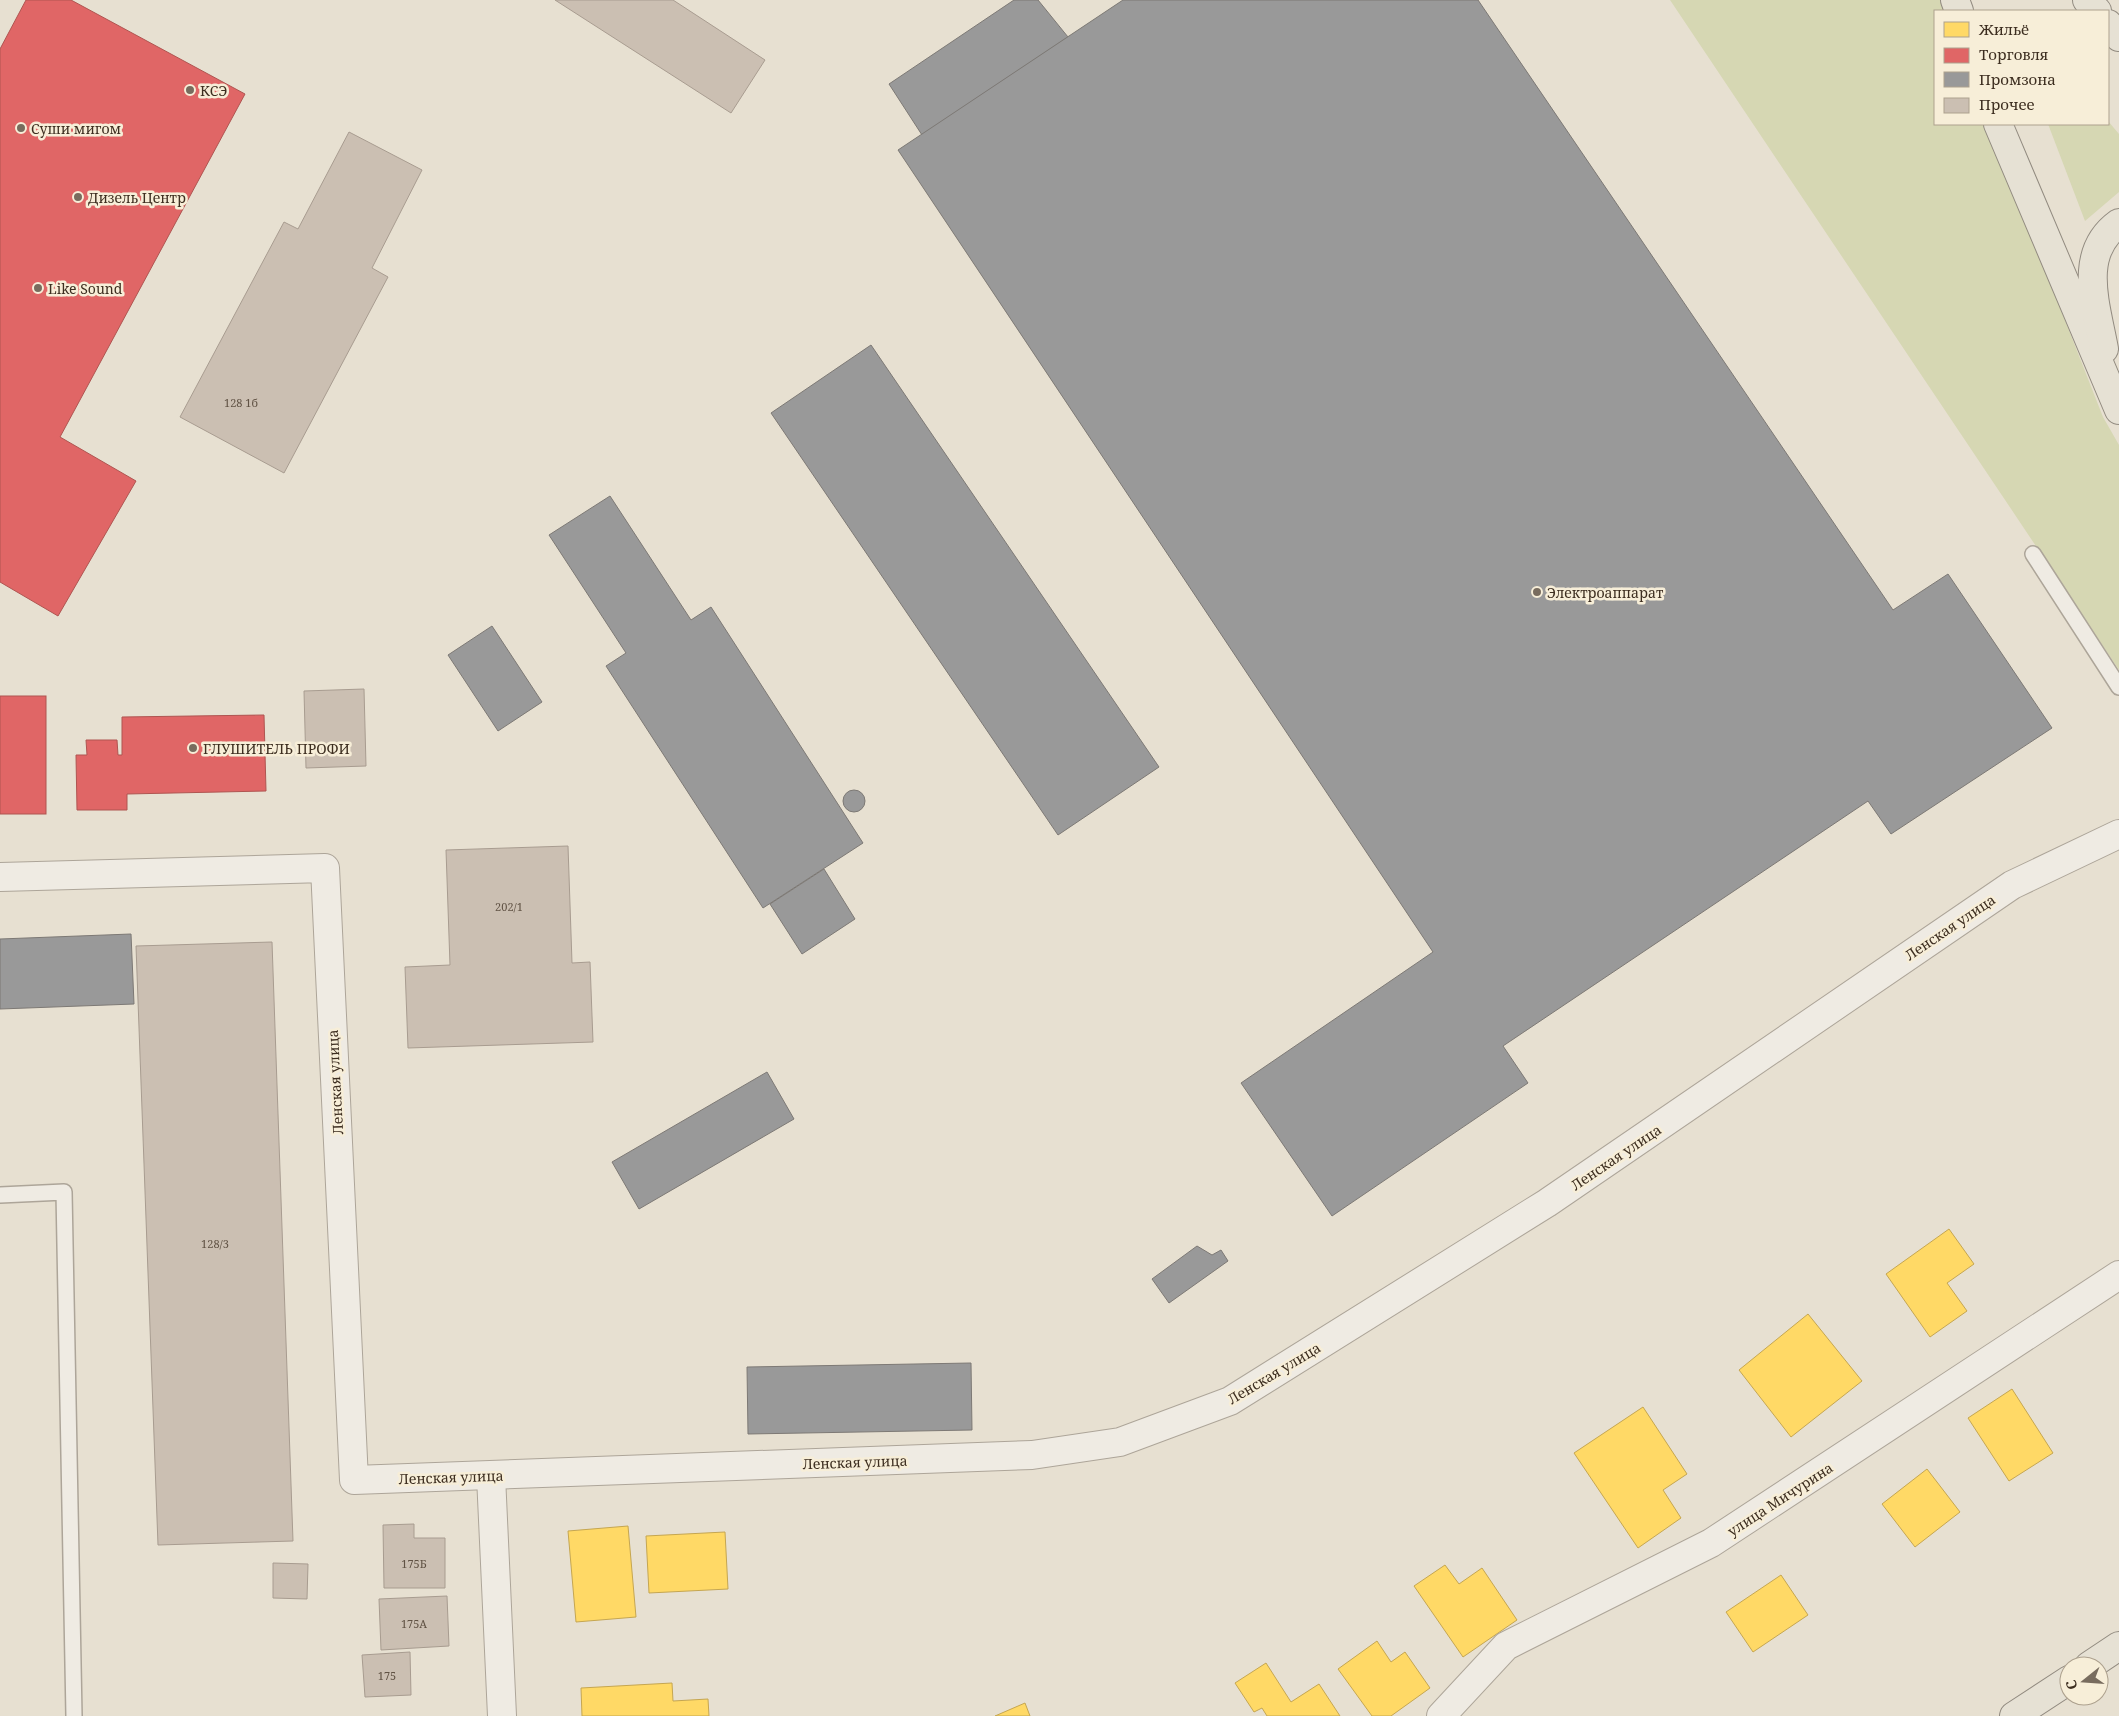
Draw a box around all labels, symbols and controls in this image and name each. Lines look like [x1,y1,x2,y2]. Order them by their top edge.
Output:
legend [1934,10,2109,125]
text: Жильё [1978,19,2029,39]
text: Торговля [1979,44,2048,64]
text: Промзона [1979,69,2056,89]
place label: КСЭ [200,81,227,100]
marker: КСЭ [184,84,196,96]
text: Прочее [1979,94,2035,114]
place label: Суши мигом [31,119,121,138]
marker: Суши мигом [15,122,27,134]
place label: Дизель Центр [88,188,186,207]
marker: Дизель Центр [72,191,84,203]
place label: Like Sound [48,279,123,298]
marker: Like Sound [32,282,44,294]
house number: 128 1б [224,395,258,410]
place label: Электроаппарат [1547,583,1664,602]
marker: Электроаппарат [1531,586,1543,598]
place label: ГЛУШИТЕЛЬ ПРОФИ [203,739,350,758]
marker: ГЛУШИТЕЛЬ ПРОФИ [187,742,199,754]
street label: Ленская улица [1901,890,1999,964]
house number: 202/1 [495,899,523,914]
street label: Ленская улица [323,1029,347,1135]
street label: Ленская улица [1567,1120,1665,1194]
house number: 128/3 [201,1236,229,1251]
street label: Ленская улица [1224,1338,1324,1408]
street label: Ленская улица [802,1451,908,1473]
street label: улица Мичурина [1724,1458,1836,1540]
street label: Ленская улица [398,1466,504,1488]
house number: 175Б [401,1556,427,1571]
house number: 175А [401,1616,427,1631]
north arrow [2059,1656,2109,1706]
house number: 175 [378,1668,396,1683]
text: С [2061,1678,2082,1692]

